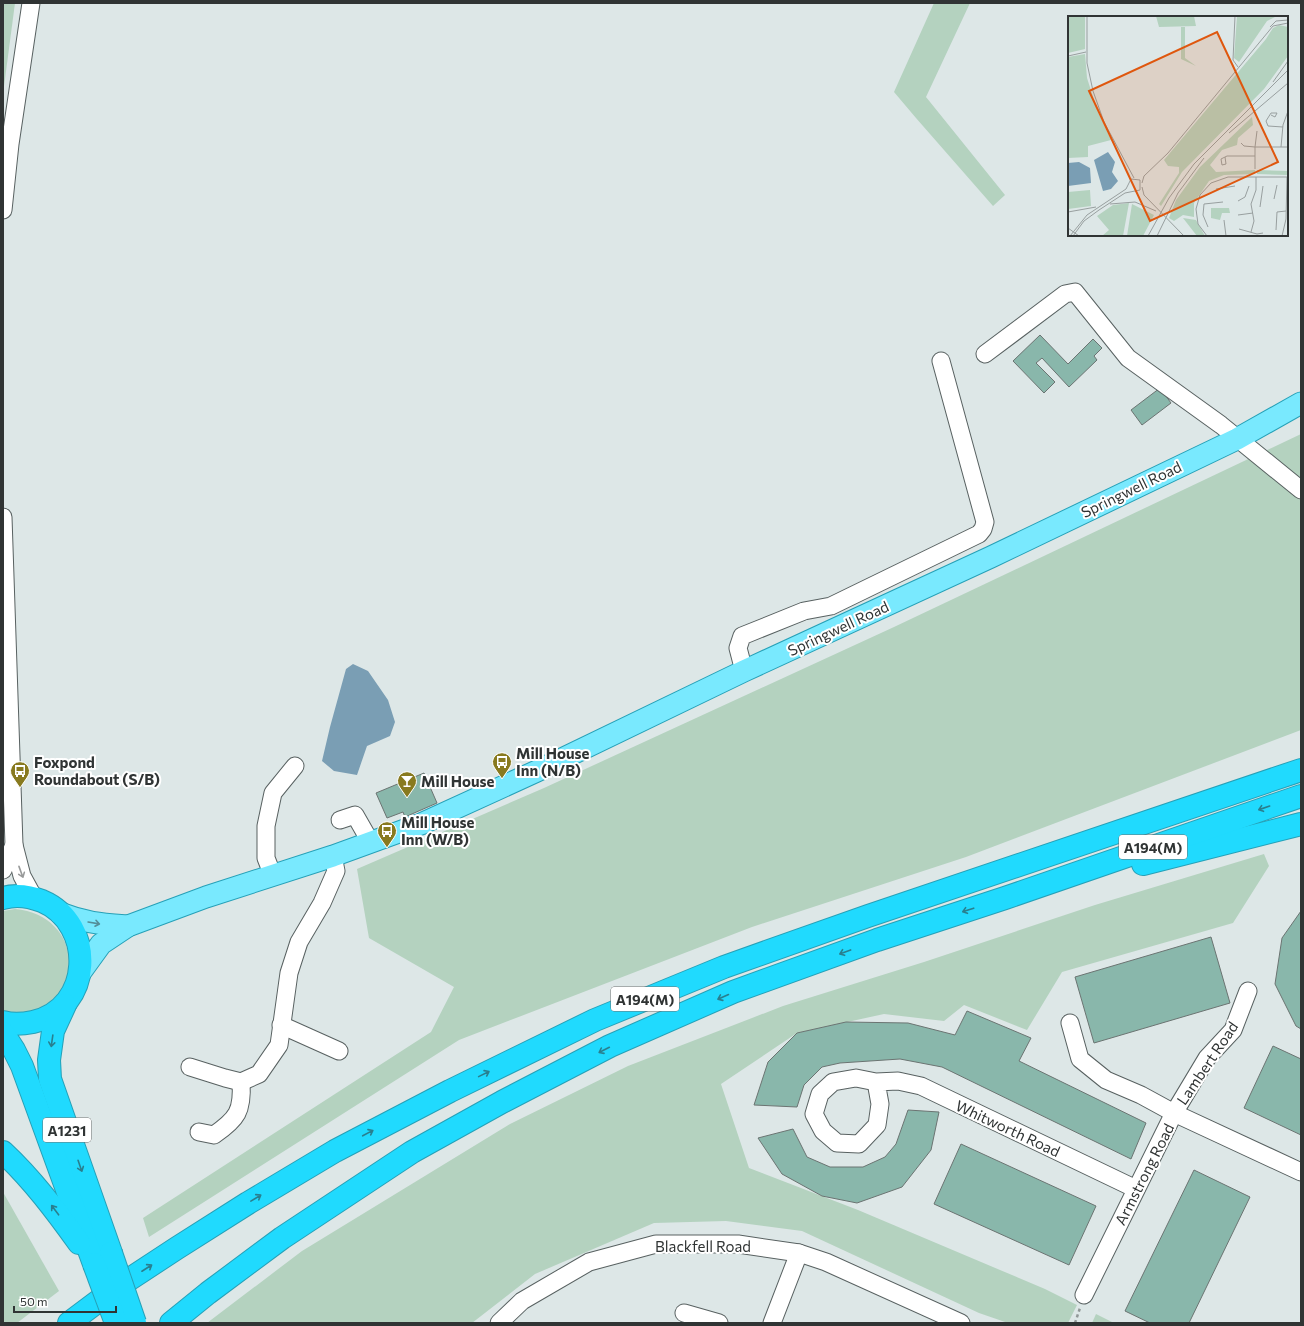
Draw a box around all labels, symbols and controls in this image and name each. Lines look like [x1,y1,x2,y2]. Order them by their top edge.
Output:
inset map [1068,16,1288,236]
street label: Springwell Road [1078,457,1184,521]
street label: Springwell Road [785,597,891,659]
place label: Mill House Inn (N/B) [516,744,589,779]
bus stop icon: Mill House Inn (N/B) [491,751,513,779]
place label: Foxpond Roundabout (S/B) [34,753,160,788]
bus stop icon: Foxpond Roundabout (S/B) [9,760,31,788]
bar icon: Mill House [396,770,418,798]
place label: Mill House [421,772,494,790]
one-way arrow [1259,805,1271,813]
place label: Mill House Inn (W/B) [401,813,474,848]
bus stop icon: Mill House Inn (W/B) [376,820,398,848]
road number: A194(M) [1119,835,1187,859]
one-way arrow [18,866,25,879]
one-way arrow [962,907,975,914]
one-way arrow [87,919,100,927]
one-way arrow [839,948,851,956]
road number: A194(M) [611,987,679,1011]
one-way arrow [717,994,729,1001]
street label: Lambert Road [1173,1018,1241,1108]
one-way arrow [48,1034,56,1047]
one-way arrow [598,1046,610,1054]
one-way arrow [478,1070,490,1077]
street label: Whitworth Road [953,1096,1063,1160]
road number: A1231 [43,1118,91,1142]
street label: Armstrong Road [1111,1120,1177,1228]
one-way arrow [362,1129,374,1136]
one-way arrow [77,1159,84,1172]
one-way arrow [250,1194,262,1202]
one-way arrow [50,1204,59,1215]
street label: Blackfell Road [655,1237,751,1255]
one-way arrow [141,1264,152,1273]
scale bar [14,1288,116,1314]
text: 50 m [20,1294,48,1308]

